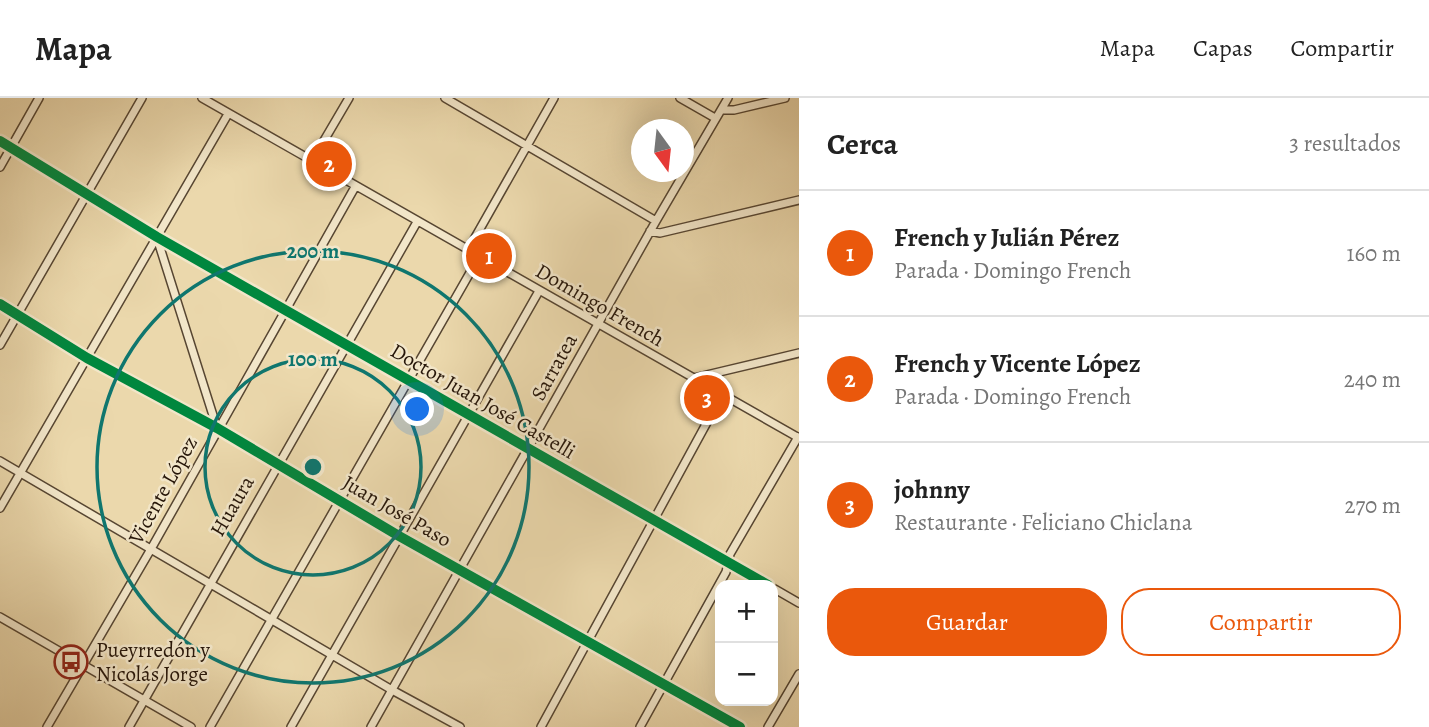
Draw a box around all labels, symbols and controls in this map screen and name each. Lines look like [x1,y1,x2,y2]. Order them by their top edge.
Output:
text: Mapa [35,26,112,71]
text: Mapa [1100,32,1155,64]
text: Capas [1193,32,1253,64]
text: Compartir [1291,32,1394,64]
north arrow [631,119,694,182]
text: Cerca [827,124,898,164]
text: 3 resultados [1289,128,1401,159]
pin: 2 [306,138,352,190]
text: French y Julián Pérez [894,220,1119,255]
pin: 1 [466,230,512,282]
text: 200 m [287,237,340,265]
text: 1 [846,238,854,269]
text: 160 m [1347,238,1401,269]
text: Parada · Domingo French [894,255,1131,286]
street label: Domingo French [530,257,670,353]
street label: Sarratea [524,328,584,405]
street label: Doctor Juan José Castelli [385,337,581,465]
text: 100 m [288,345,338,373]
text: French y Vicente López [894,346,1141,381]
text: 2 [844,364,856,395]
text: 240 m [1344,364,1401,395]
pin: 3 [684,372,730,424]
text: Parada · Domingo French [894,381,1131,412]
your location [400,392,434,426]
street label: Vicente López [121,431,204,550]
centre of rings [301,455,325,479]
street label: Juan José Paso [337,469,457,553]
street label: Huaura [203,470,261,542]
text: johnny [894,472,970,507]
text: 3 [845,490,855,521]
text: 270 m [1344,490,1401,521]
text: Restaurante · Feliciano Chiclana [894,507,1192,538]
map controls [715,580,778,706]
button: + [715,580,778,643]
button: Guardar [827,588,1107,656]
button: Compartir [1121,588,1401,656]
place label: Pueyrredón y Nicolás Jorge [96,636,210,688]
bus stop icon: Pueyrredón y Nicolás Jorge [52,643,90,681]
button: − [715,643,778,706]

